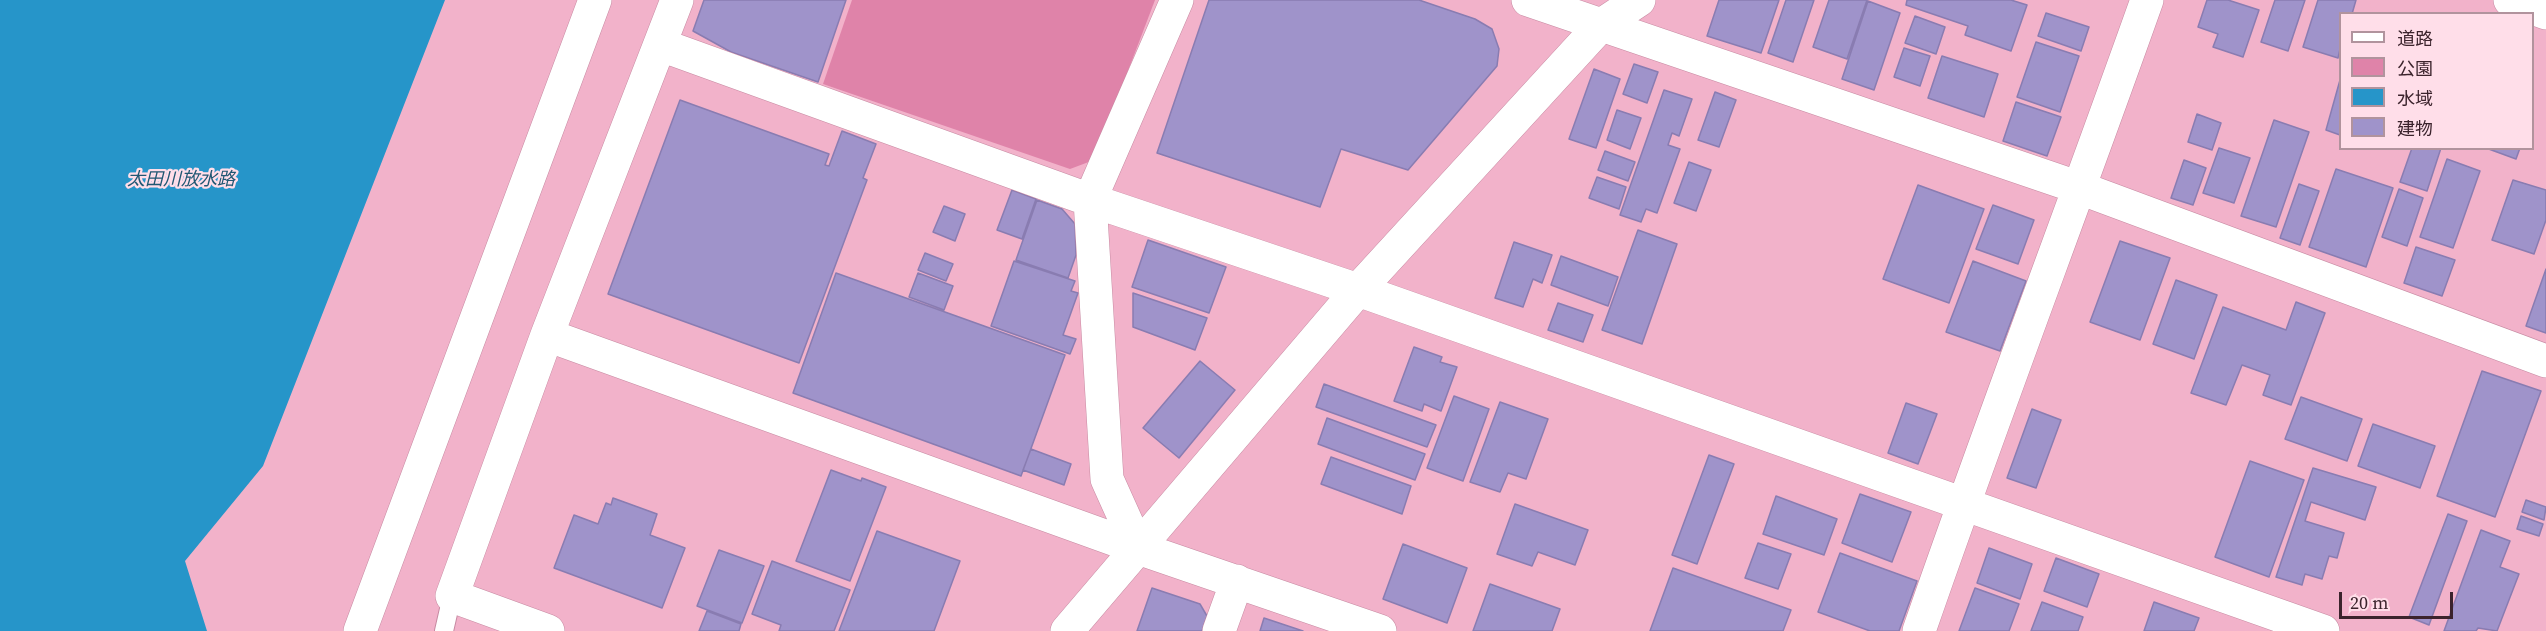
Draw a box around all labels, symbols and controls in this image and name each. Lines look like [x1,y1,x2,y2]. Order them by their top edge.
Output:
legend [2339,12,2534,150]
text: 道路 [2397,26,2433,51]
text: 公園 [2397,56,2433,81]
text: 水域 [2397,86,2433,111]
text: 建物 [2397,116,2433,141]
water label: 太田川放水路 [127,169,235,191]
scale bar [2342,580,2456,618]
text: 20 m [2350,590,2388,615]

